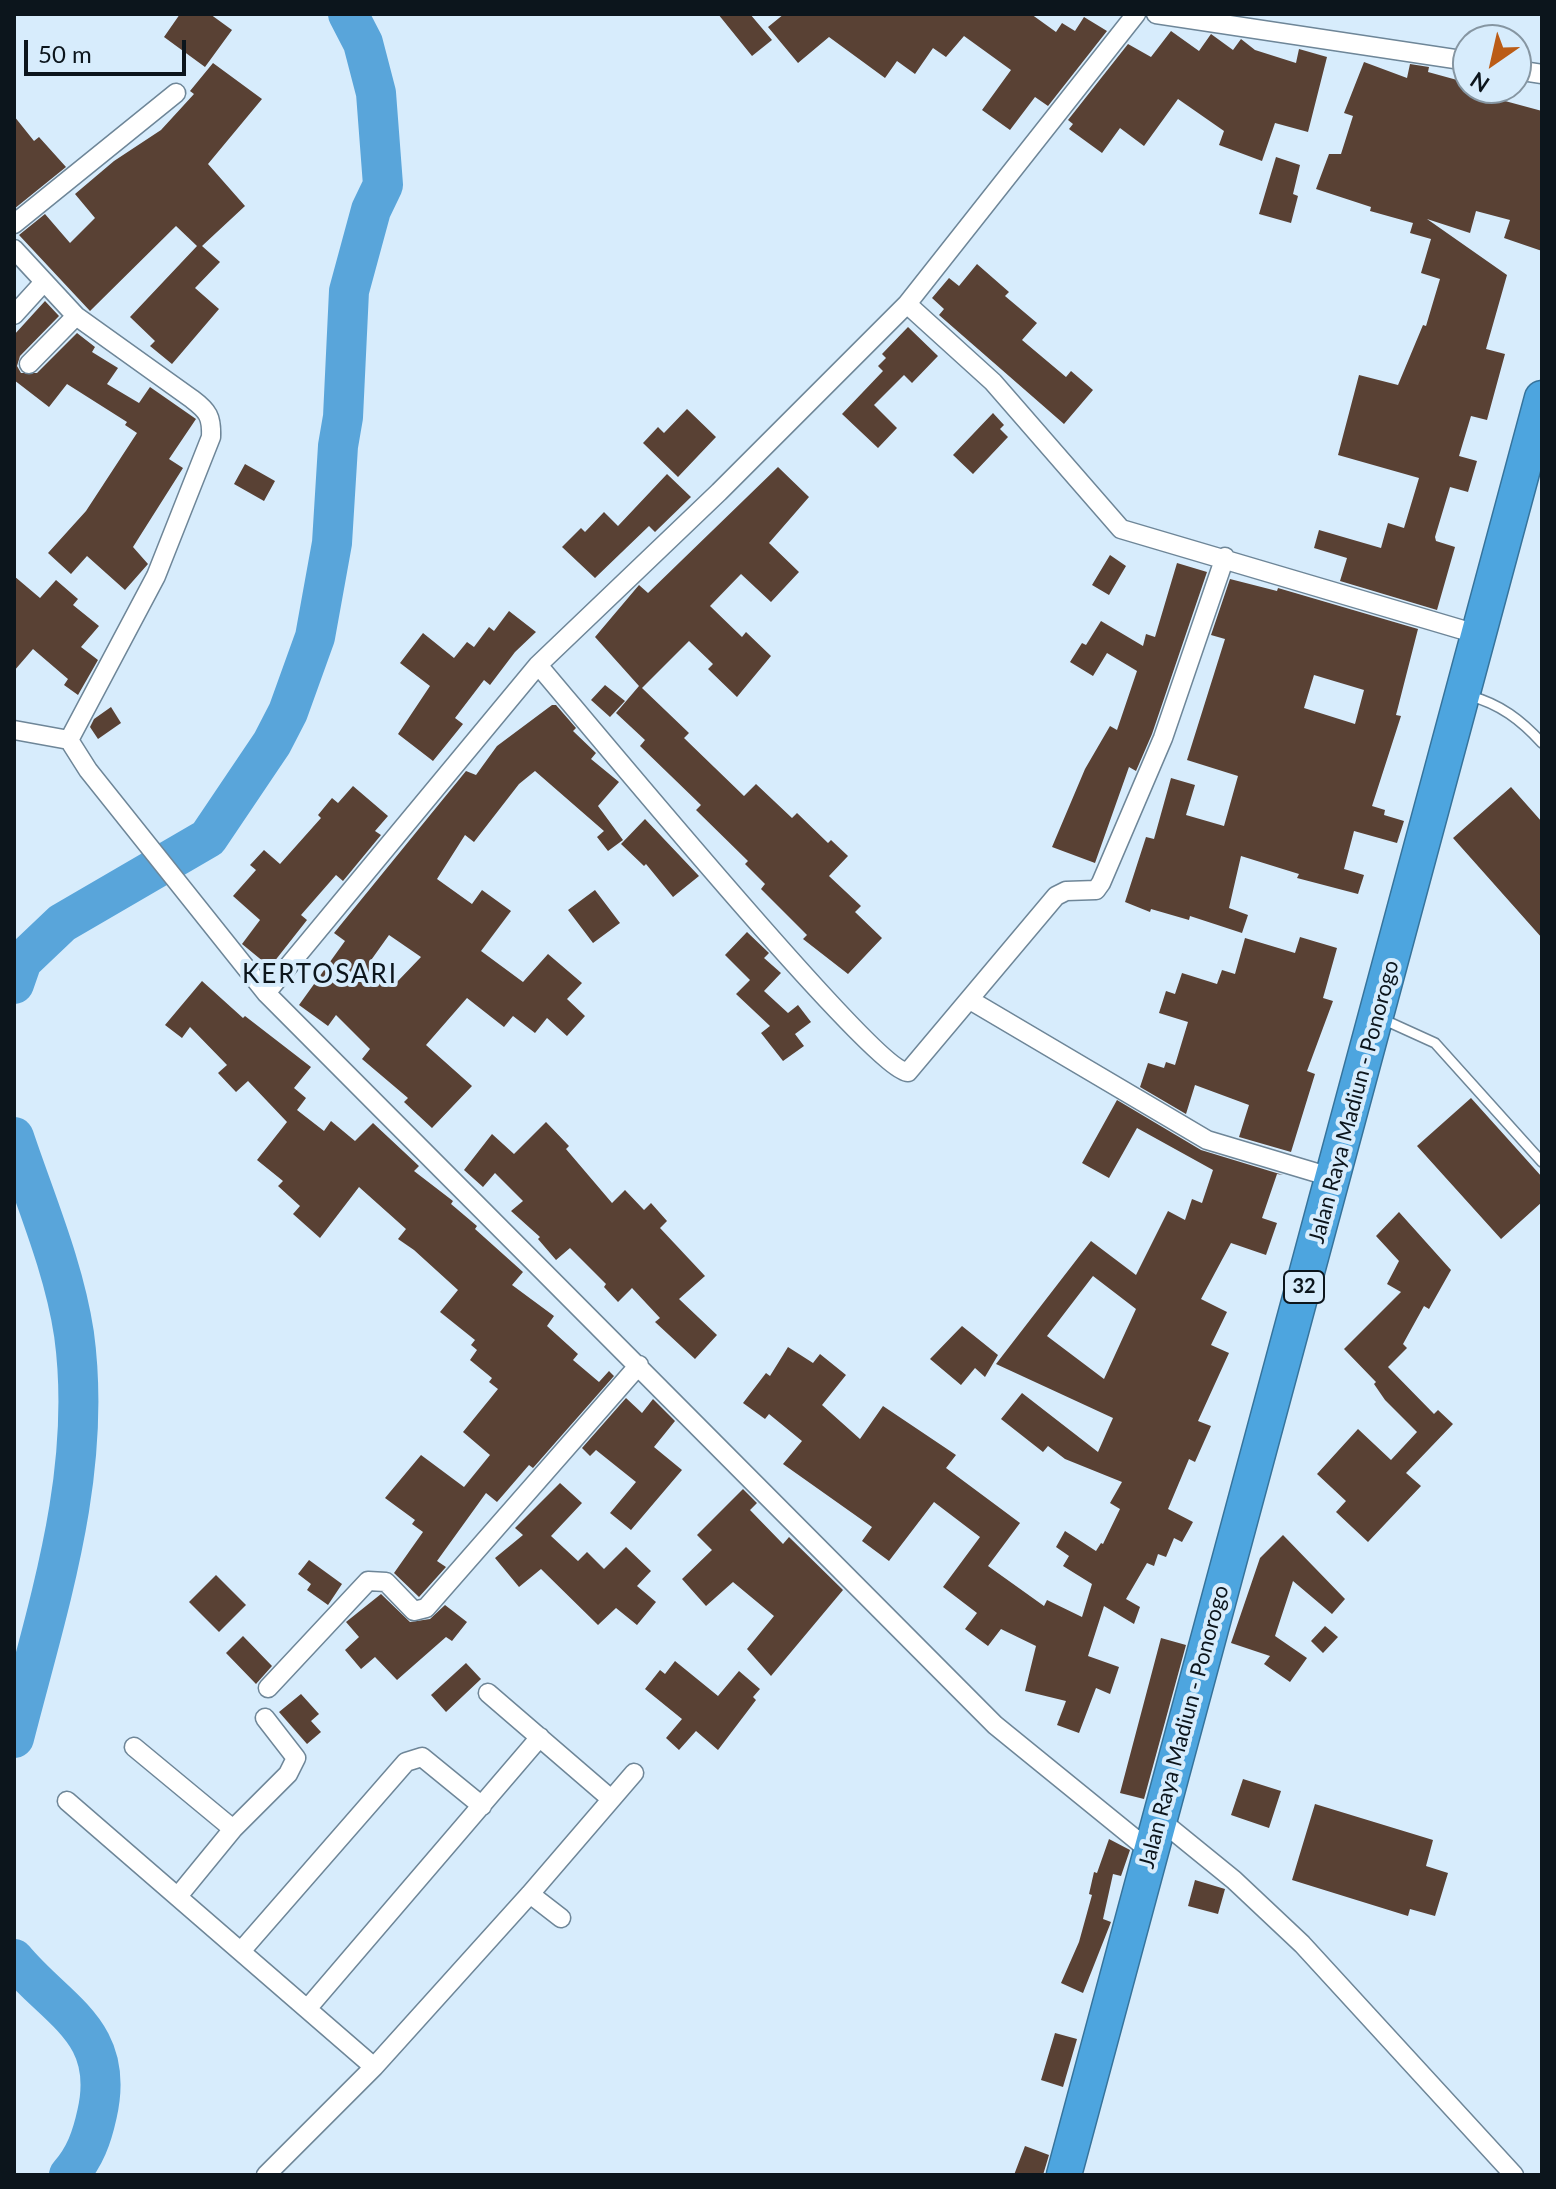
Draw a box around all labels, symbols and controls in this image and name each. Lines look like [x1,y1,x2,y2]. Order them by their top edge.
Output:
scale bar [28,24,190,74]
north arrow [1452,24,1532,104]
text: 50 m [38,39,92,68]
text: N [1465,67,1494,99]
street label: Jalan Raya Madiun - Ponorogo [1303,958,1405,1246]
district label: KERTOSARI [242,959,398,991]
road number: 32 [1284,1271,1324,1303]
street label: Jalan Raya Madiun - Ponorogo [1133,1583,1235,1871]

